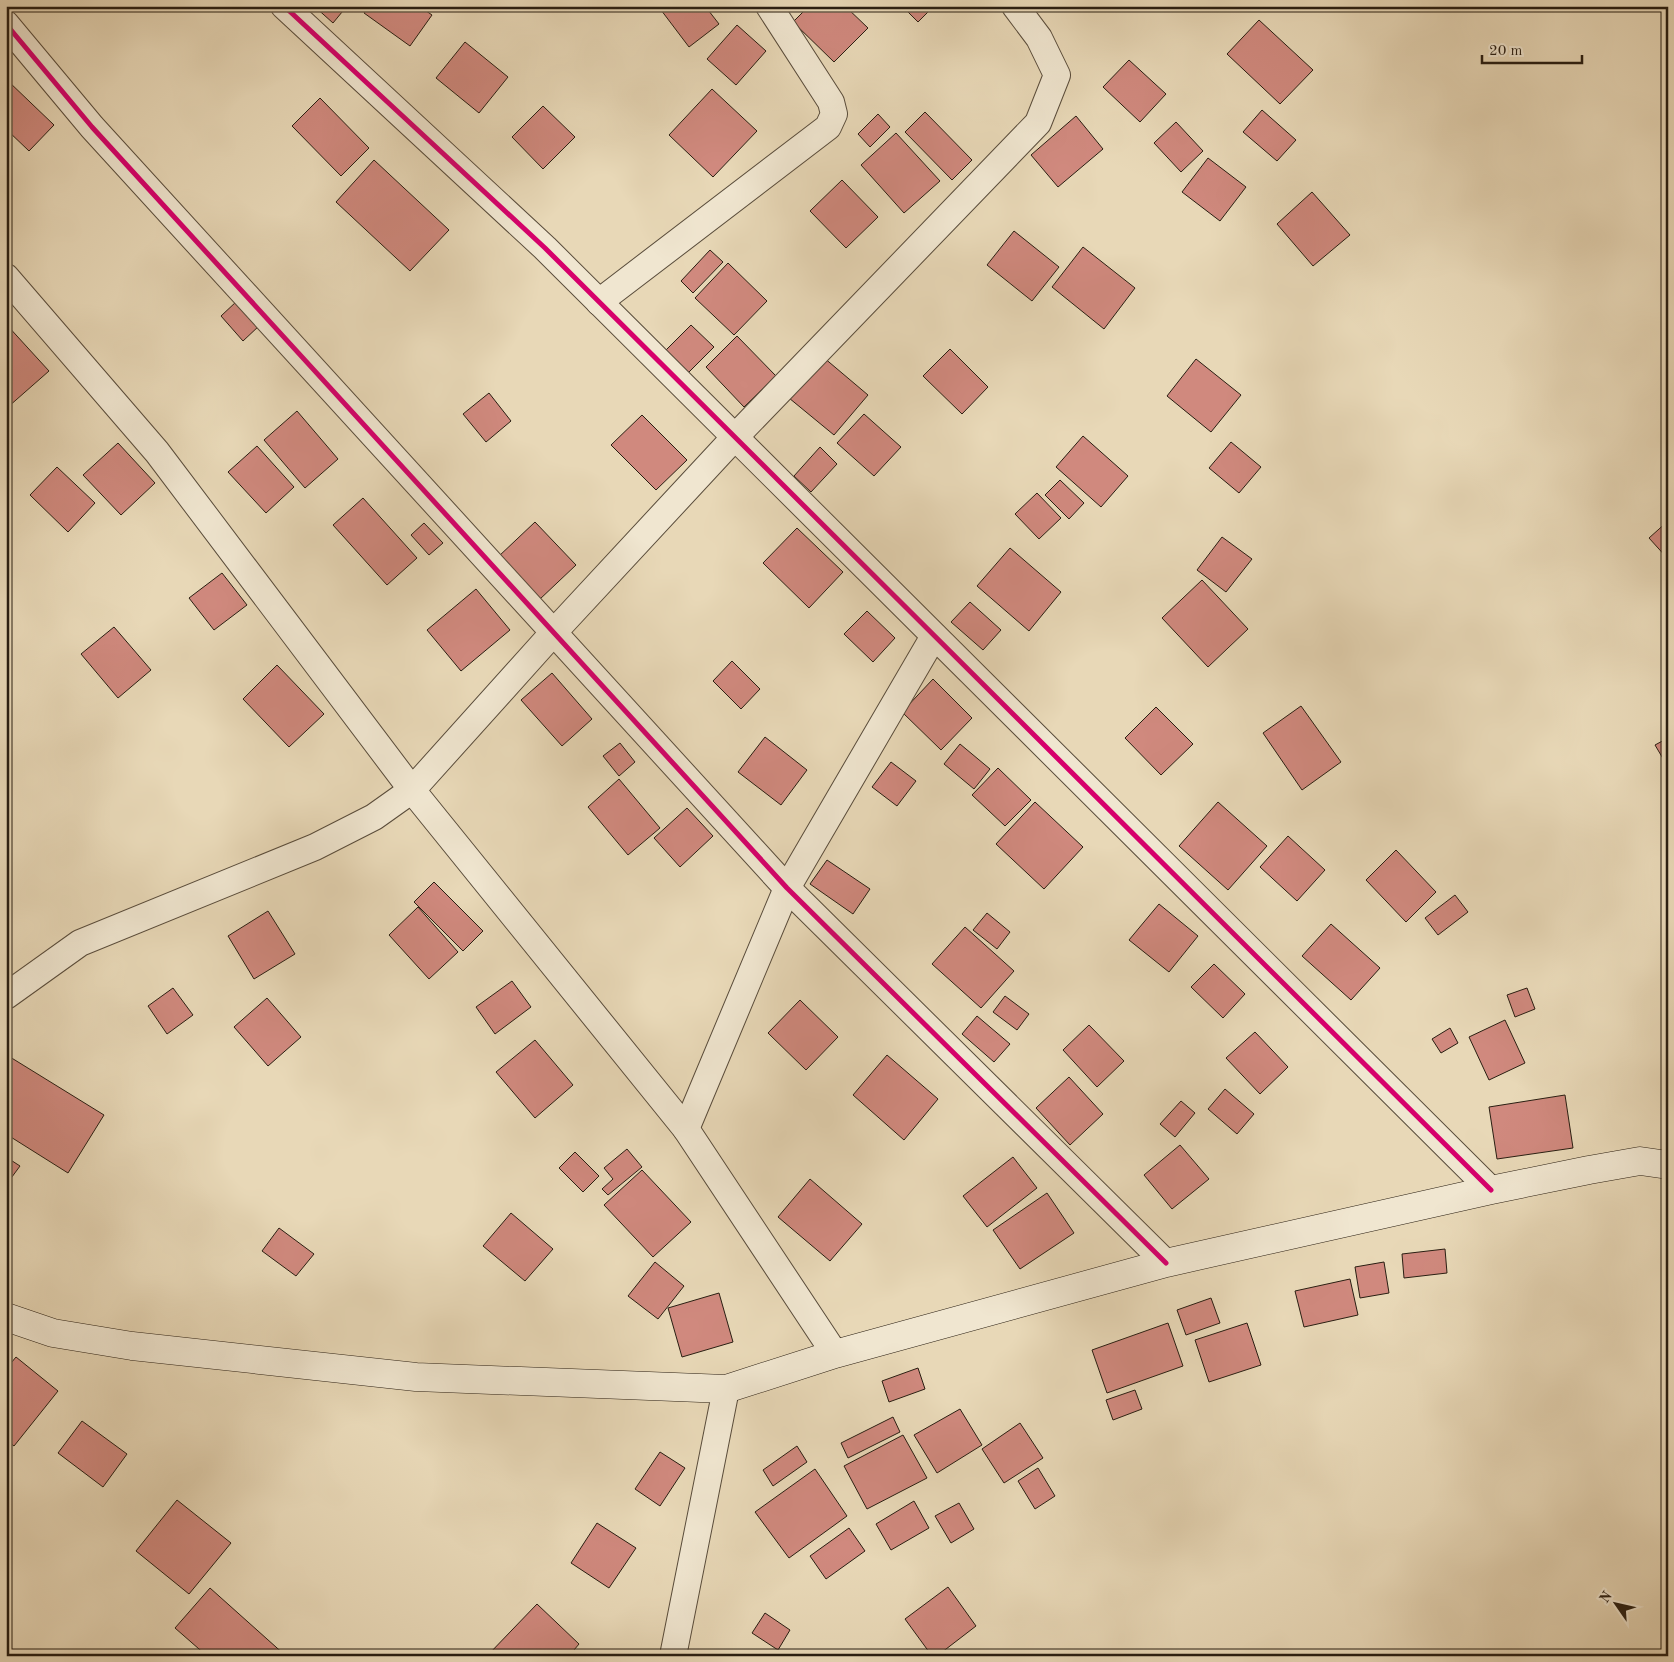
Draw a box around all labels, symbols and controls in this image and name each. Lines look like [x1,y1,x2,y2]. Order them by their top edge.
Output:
scale bar [1482,32,1582,64]
text: 20 m [1489,44,1523,59]
north arrow [1592,1580,1642,1630]
text: N [1597,1589,1615,1606]

